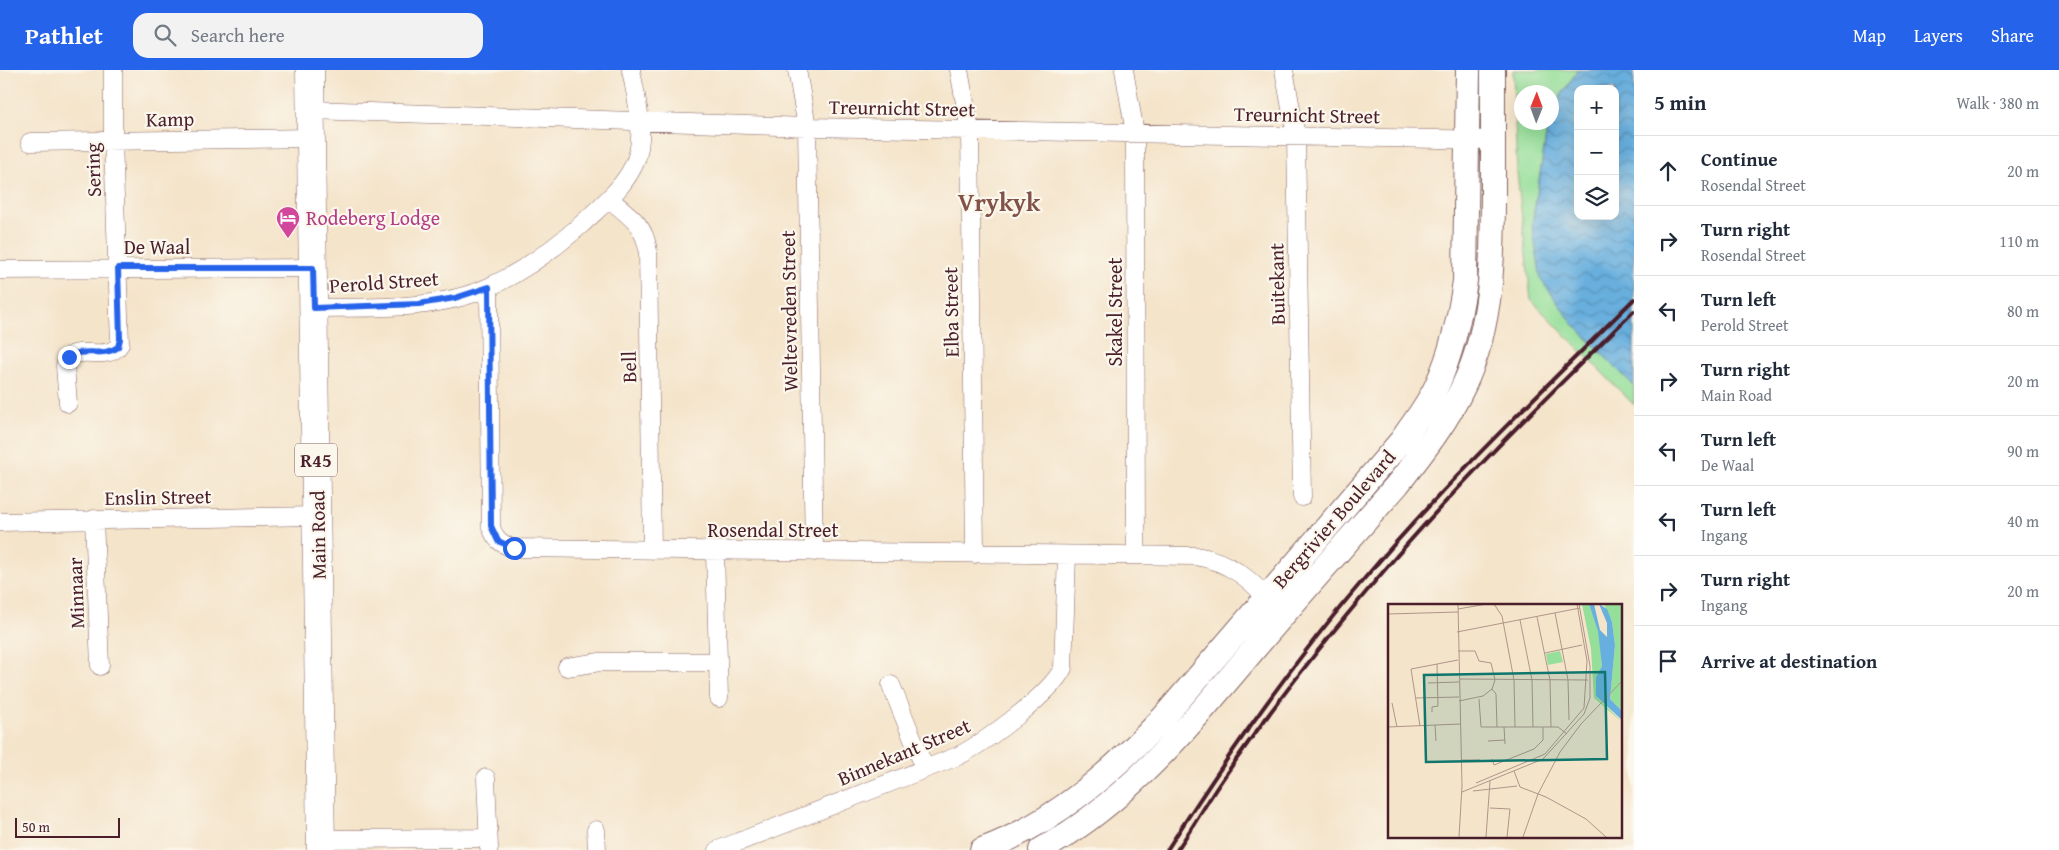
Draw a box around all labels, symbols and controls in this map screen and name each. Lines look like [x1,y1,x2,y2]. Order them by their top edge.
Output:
search box [133,13,483,58]
text: Pathlet [25,18,103,53]
icon: search [151,21,179,49]
text: Search here [191,21,285,49]
text: Map [1853,22,1886,49]
text: Layers [1914,22,1963,49]
text: Share [1991,22,2034,49]
north arrow [1514,85,1559,130]
map controls [1574,85,1619,220]
button: + [1574,85,1619,130]
text: 5 min [1654,87,1706,118]
text: Walk · 380 m [1956,91,2039,115]
street label: Treurnicht Street [829,92,975,123]
street label: Treurnicht Street [1234,99,1380,130]
street label: Kamp [146,104,195,133]
button: − [1574,130,1619,175]
street label: Sering [77,142,108,198]
text: Continue [1701,145,1778,173]
icon: ahead [1654,157,1682,185]
text: 20 m [2007,159,2039,183]
text: Rosendal Street [1701,173,1806,197]
button: layers [1574,175,1619,220]
district label: Vrykyk [958,184,1041,220]
place label: Rodeberg Lodge [306,203,440,232]
hotel icon: Rodeberg Lodge [275,205,301,239]
text: Turn right [1701,215,1790,243]
icon: right [1654,227,1682,255]
text: 110 m [1999,229,2039,253]
street label: Weltevreden Street [773,230,804,392]
street label: De Waal [124,232,191,261]
street label: Buitekant [1261,243,1292,325]
text: Rosendal Street [1701,243,1806,267]
street label: Skakel Street [1100,257,1129,367]
street label: Perold Street [328,263,440,300]
street label: Elba Street [935,266,966,358]
text: Turn left [1701,285,1776,313]
icon: left [1654,297,1682,325]
text: 80 m [2007,299,2039,323]
text: Perold Street [1701,313,1789,337]
route end [58,346,81,369]
street label: Bell [614,350,643,383]
text: Turn right [1701,355,1790,383]
icon: right [1654,367,1682,395]
text: 20 m [2007,369,2039,393]
text: Main Road [1701,383,1772,407]
text: Turn left [1701,425,1776,453]
icon: left [1654,437,1682,465]
text: 90 m [2007,439,2039,463]
street label: Bergrivier Boulevard [1265,443,1402,594]
road number: R45 [295,444,337,476]
text: De Waal [1701,453,1754,477]
street label: Enslin Street [104,481,212,512]
street label: Main Road [302,490,333,580]
text: Turn left [1701,495,1776,523]
icon: left [1654,507,1682,535]
text: 40 m [2007,509,2039,533]
street label: Rosendal Street [707,515,839,544]
text: Ingang [1701,523,1747,547]
route start [503,537,526,560]
street label: Minnaar [60,557,91,629]
text: Turn right [1701,565,1790,593]
icon: right [1654,577,1682,605]
text: 20 m [2007,579,2039,603]
text: Ingang [1701,593,1747,617]
inset map [1388,604,1622,838]
icon: arrive [1654,647,1682,675]
text: Arrive at destination [1701,647,1877,675]
street label: Binnekant Street [833,711,975,793]
scale bar [15,815,120,838]
text: 50 m [22,817,50,837]

